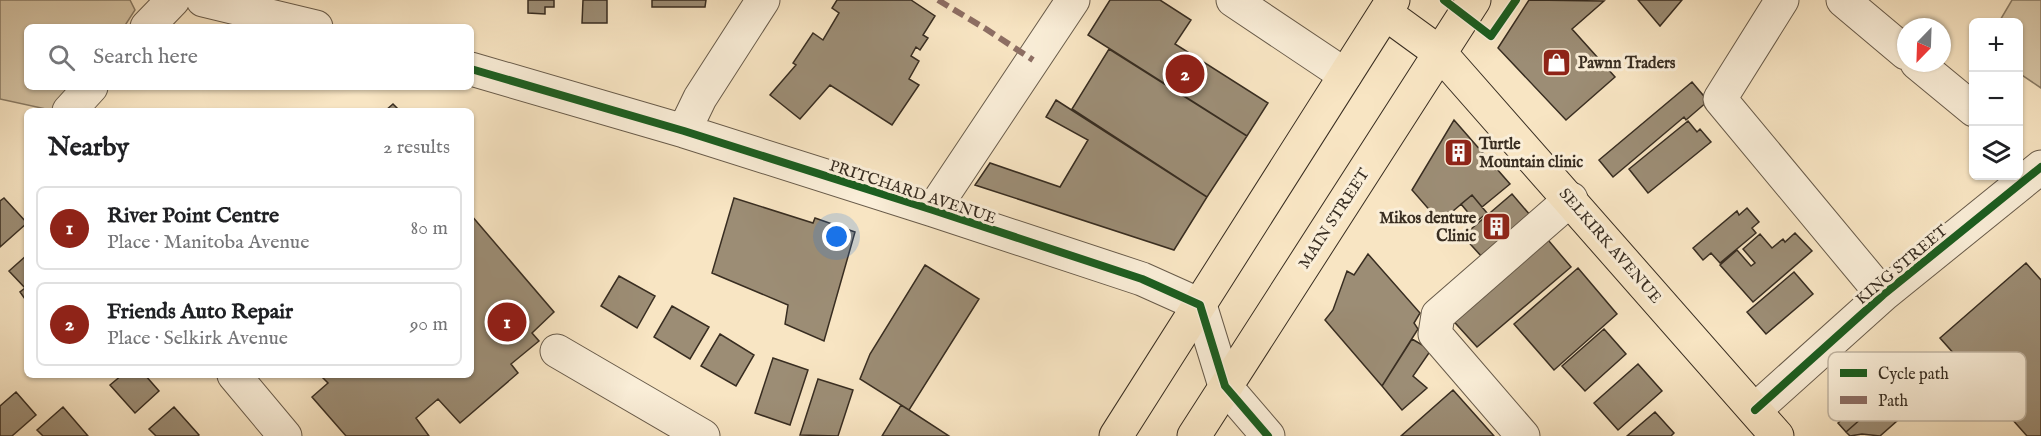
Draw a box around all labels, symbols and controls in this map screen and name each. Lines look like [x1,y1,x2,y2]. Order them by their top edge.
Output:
north arrow [1897,18,1951,72]
map controls [1969,18,2023,180]
button: + [1969,18,2023,72]
search box [24,24,474,90]
icon: search [45,41,78,74]
text: Search here [93,43,198,71]
shop icon: Pawnn Traders [1541,46,1573,78]
pin: 2 [1166,52,1204,97]
place label: Pawnn Traders [1578,54,1676,74]
button: − [1969,72,2023,126]
button: layers [1969,126,2023,180]
text: Nearby [48,131,129,164]
text: 2 results [383,135,450,160]
place label: Turtle Mountain clinic [1478,135,1583,173]
building icon: Turtle Mountain clinic [1442,136,1474,168]
street label: PRITCHARD AVENUE [826,156,998,229]
street label: MAIN STREET [1295,165,1375,273]
street label: SELKIRK AVENUE [1554,185,1665,308]
text: River Point Centre [107,202,279,230]
place label: Mikos denture Clinic [1379,209,1477,247]
building icon: Mikos denture Clinic [1481,210,1513,242]
text: 1 [66,216,73,241]
text: 80 m [411,216,448,241]
street label: KING STREET [1852,221,1953,310]
your location [822,222,851,251]
text: Place · Manitoba Avenue [107,230,309,255]
text: Friends Auto Repair [107,298,293,326]
pin: 1 [488,300,526,344]
text: 2 [65,312,74,337]
text: 90 m [410,312,448,337]
text: Place · Selkirk Avenue [107,326,288,351]
legend [1828,352,2026,421]
text: Cycle path [1878,365,1949,385]
text: Path [1878,392,1909,412]

